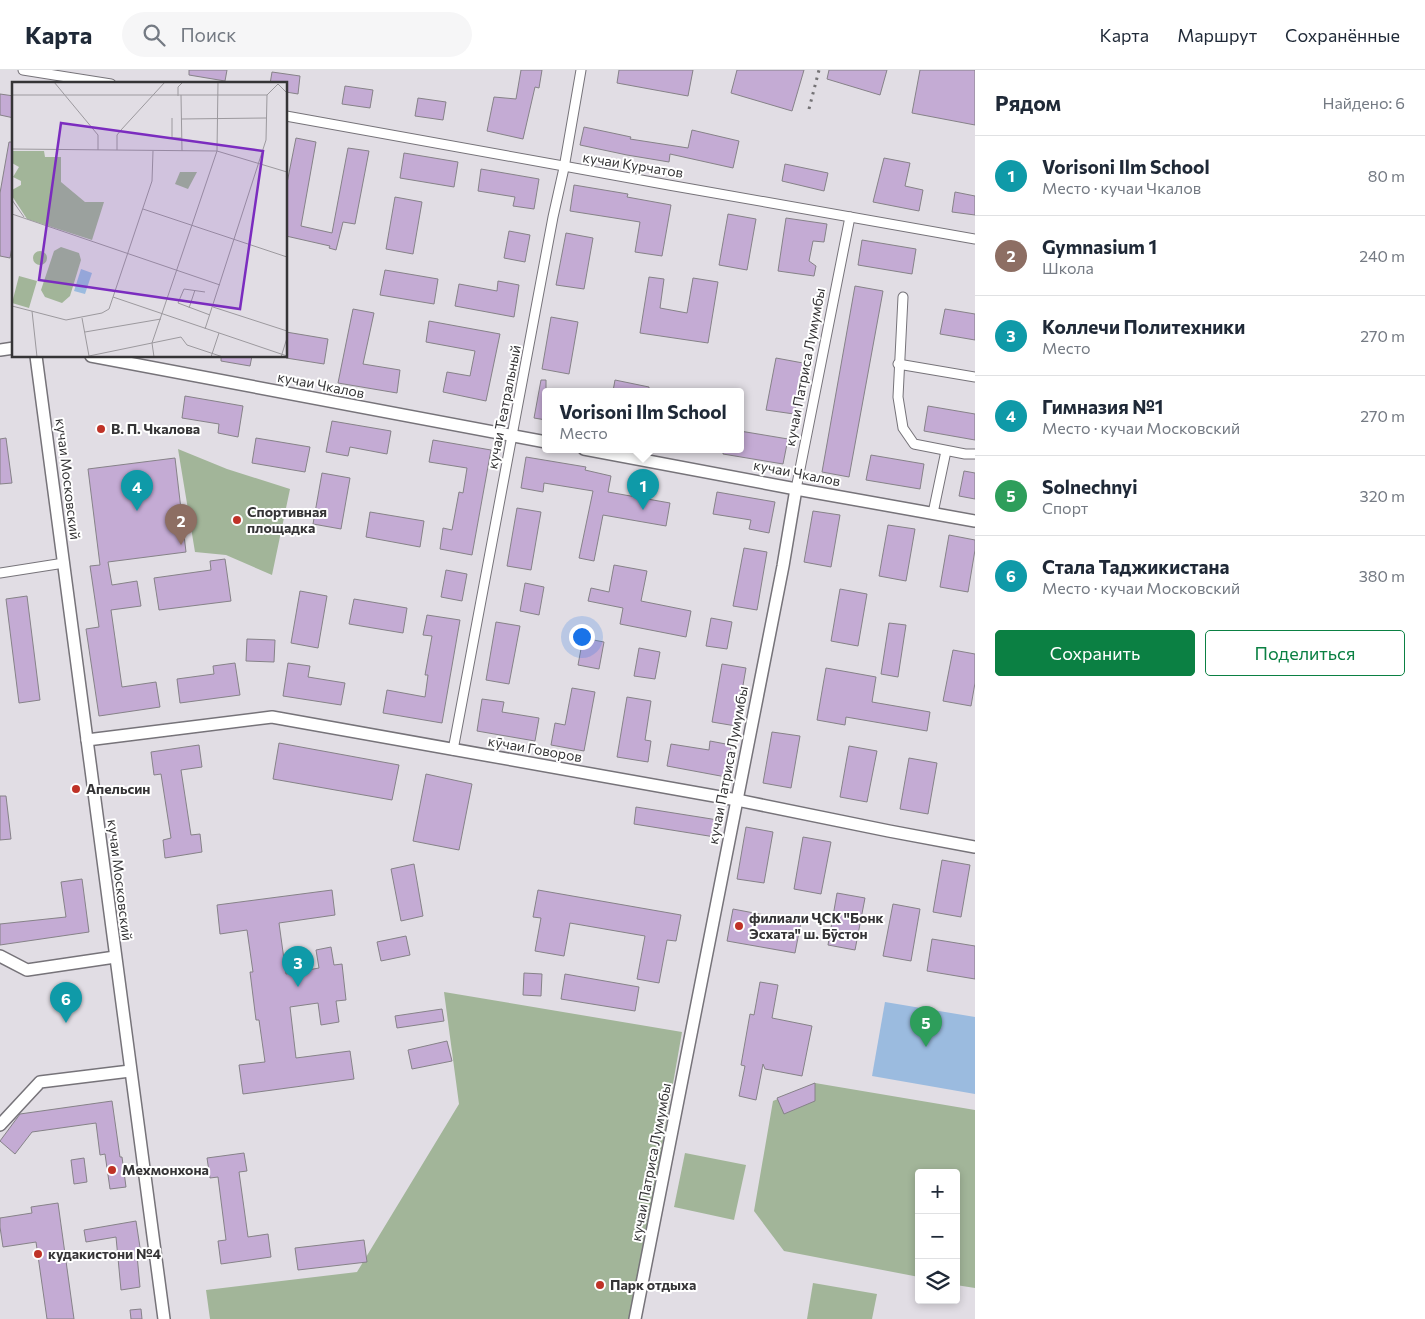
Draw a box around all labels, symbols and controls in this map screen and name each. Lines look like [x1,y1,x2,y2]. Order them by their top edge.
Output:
search box [122,12,472,57]
text: Карта [25,20,92,49]
icon: search [140,21,168,49]
text: Поиск [180,23,236,46]
text: Карта [1100,24,1149,46]
text: Маршрут [1177,24,1257,46]
text: Сохранённые [1285,24,1400,46]
inset map [12,82,288,358]
text: Рядом [995,90,1061,115]
text: Найдено: 6 [1322,93,1405,112]
street label: кучаи Курчатов [582,148,685,181]
text: Vorisoni Ilm School [1042,155,1210,178]
text: 1 [1007,166,1015,185]
text: 80 m [1368,166,1405,185]
text: Место · кучаи Чкалов [1042,178,1201,197]
text: Gymnasium 1 [1042,235,1157,258]
text: 2 [1006,246,1016,265]
text: 240 m [1359,246,1405,265]
text: Школа [1042,258,1094,277]
street label: кучаи Патриса Лумумбы [781,286,828,447]
text: Коллечи Политехники [1042,315,1245,338]
text: 3 [1006,326,1016,345]
text: 270 m [1360,326,1405,345]
text: Место [1042,338,1091,357]
street label: кучаи Театральный [483,343,524,470]
street label: кучаи Чкалов [276,368,366,401]
popup [542,388,744,453]
text: Гимназия №1 [1042,395,1163,418]
text: Vorisoni Ilm School [559,400,727,423]
text: 4 [1006,406,1016,425]
text: 270 m [1360,406,1405,425]
street label: кучаи Московский [53,417,84,541]
text: Место · кучаи Московский [1042,418,1240,437]
place label: В. П. Чкалова [111,420,200,437]
marker: В. П. Чкалова [95,423,107,435]
text: Место [559,423,608,442]
street label: кучаи Чкалов [752,456,842,489]
pin: 1 [627,469,659,510]
pin: 4 [121,470,153,511]
text: Solnechnyi [1042,475,1138,498]
text: 5 [1006,486,1016,505]
text: 320 m [1360,486,1405,505]
text: Спорт [1042,498,1088,517]
place label: Спортивная площадка [247,503,327,536]
pin: 2 [165,504,197,545]
marker: Спортивная площадка [231,514,243,526]
text: Стала Таджикистана [1042,555,1229,578]
text: 6 [1006,566,1016,585]
text: 380 m [1359,566,1405,585]
text: Место · кучаи Московский [1042,578,1240,597]
your location [569,624,595,650]
button: Сохранить [995,630,1195,676]
button: Поделиться [1205,630,1405,676]
street label: кучаи Патриса Лумумбы [704,684,751,845]
street label: кӯчаи Говоров [487,732,583,765]
place label: Апельсин [86,780,150,797]
marker: Апельсин [70,783,82,795]
street label: кучаи Московский [105,818,136,942]
place label: филиали ҶСК "Бонк Эсхата" ш. Бӯстон [749,909,883,942]
marker: филиали ҶСК "Бонк Эсхата" ш. Бӯстон [733,920,745,932]
pin: 3 [282,946,314,987]
pin: 6 [50,982,82,1023]
pin: 5 [910,1006,942,1047]
street label: кучаи Патриса Лумумбы [627,1081,674,1242]
place label: Мехмонхона [122,1161,209,1178]
marker: Мехмонхона [106,1164,118,1176]
map controls [915,1169,960,1304]
button: + [915,1169,960,1214]
button: − [915,1214,960,1259]
place label: кудакистони №4 [48,1245,161,1262]
marker: кудакистони №4 [32,1248,44,1260]
button: layers [915,1259,960,1304]
place label: Парк отдыха [610,1276,696,1293]
marker: Парк отдыха [594,1279,606,1291]

